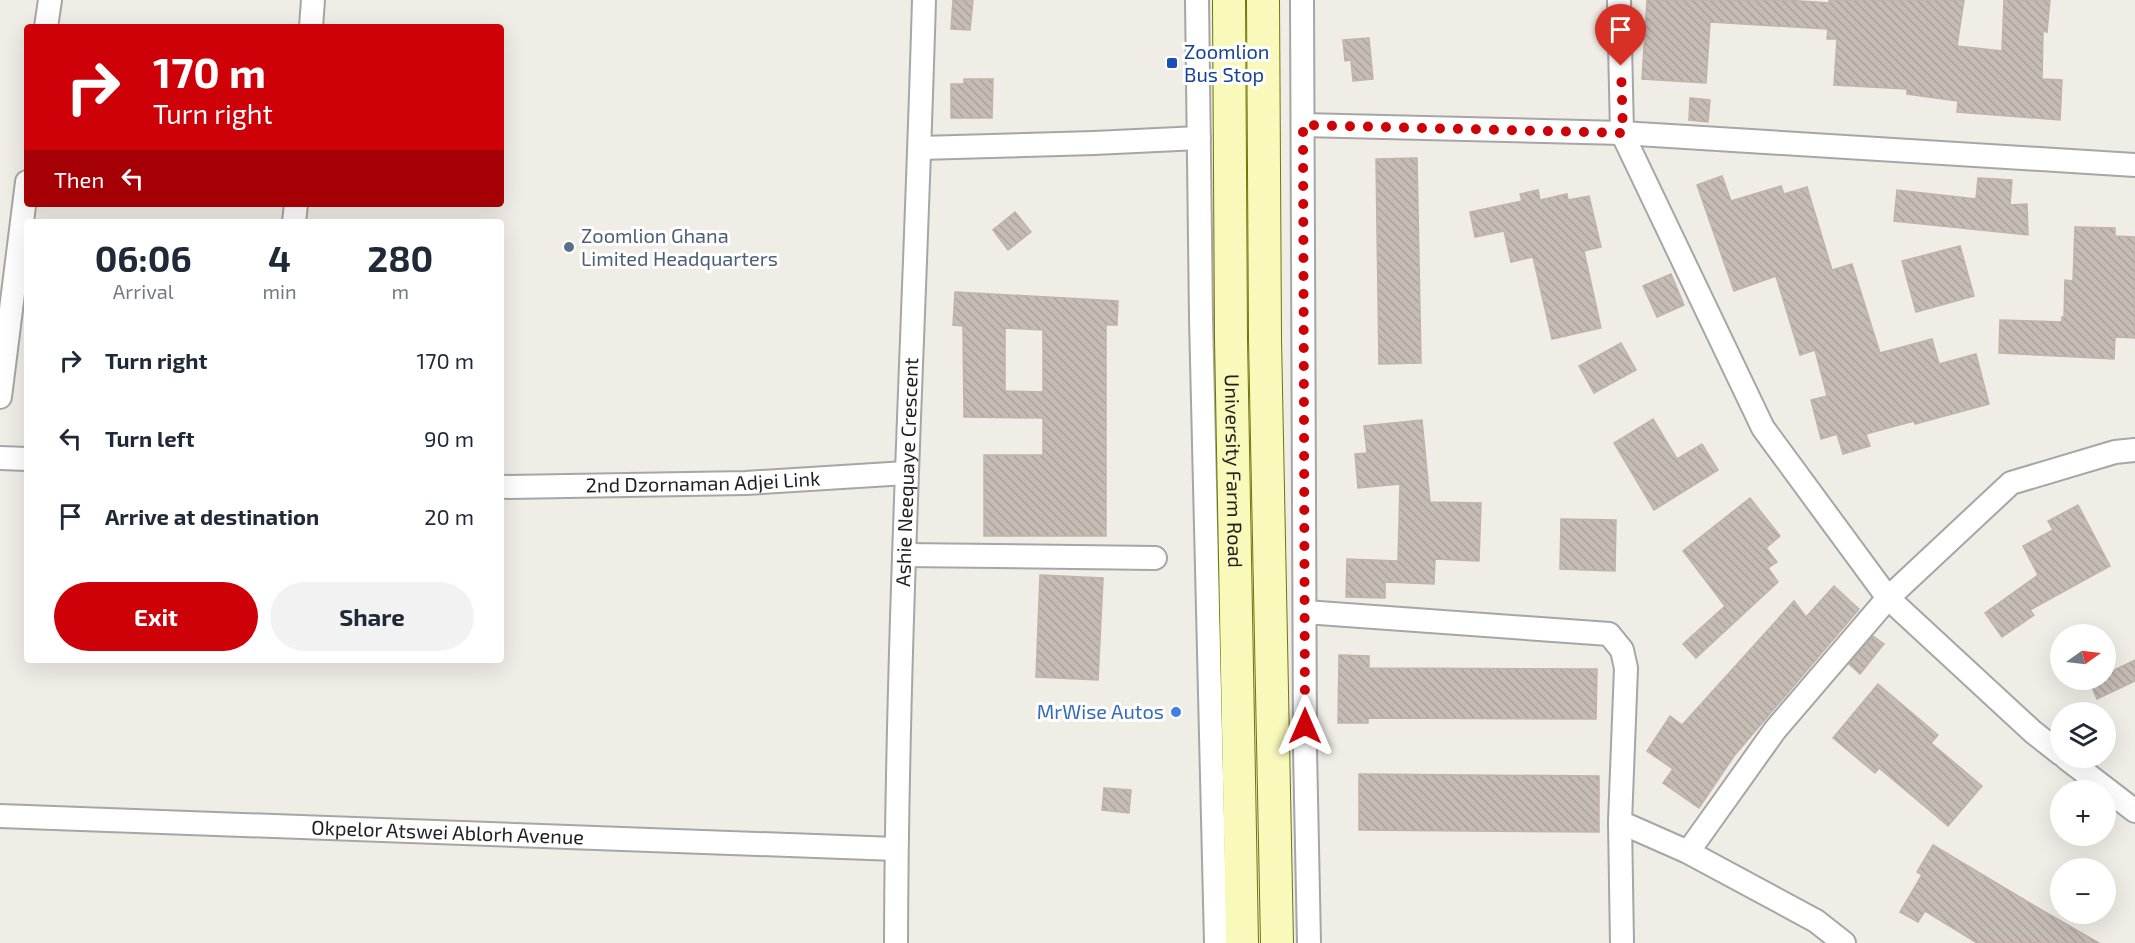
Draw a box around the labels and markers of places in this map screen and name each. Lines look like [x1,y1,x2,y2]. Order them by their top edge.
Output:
pin [1595,4,1646,66]
place label: Zoomlion Bus Stop [1184,39,1269,86]
marker: Zoomlion Bus Stop [1165,56,1179,70]
place label: Zoomlion Ghana Limited Headquarters [581,223,778,270]
marker: Zoomlion Ghana Limited Headquarters [562,240,576,254]
place label: MrWise Autos [1037,699,1164,723]
marker: MrWise Autos [1169,705,1183,719]

